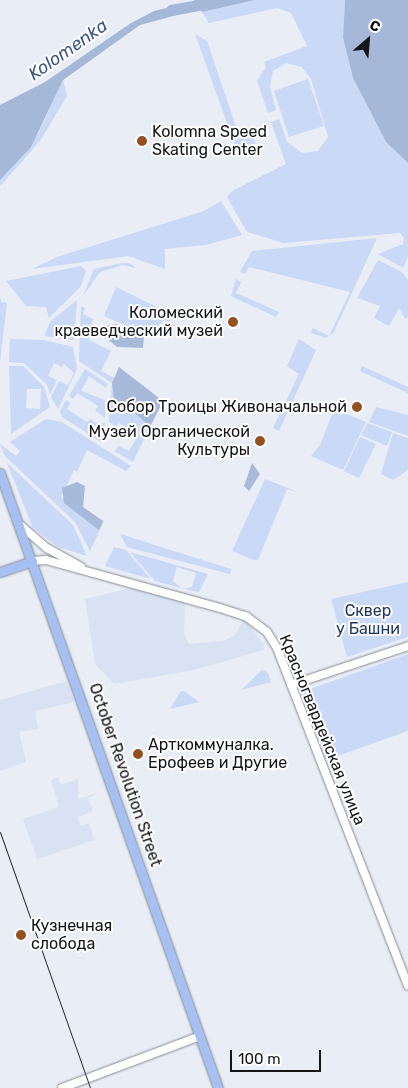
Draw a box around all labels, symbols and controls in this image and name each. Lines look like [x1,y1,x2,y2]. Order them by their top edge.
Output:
water label: Kolomenka [24,15,112,85]
north arrow [343,15,393,65]
text: С [367,16,383,36]
place label: Kolomna Speed Skating Center [152,122,267,160]
marker: Kolomna Speed Skating Center [136,135,148,147]
place label: Коломеский краеведческий музей [54,303,223,341]
marker: Коломеский краеведческий музей [227,316,239,328]
place label: Собор Троицы Живоначальной [106,397,347,417]
marker: Собор Троицы Живоначальной [351,401,363,413]
place label: Музей Органической Культуры [88,422,250,460]
marker: Музей Органической Культуры [254,435,266,447]
park label: Сквер у Башни [336,601,400,639]
street label: Красногвардейская улица [275,632,369,828]
street label: October Revolution Street [84,681,166,869]
place label: Арткоммуналка. Ерофеев и Другие [148,735,287,773]
marker: Арткоммуналка. Ерофеев и Другие [132,748,144,760]
place label: Кузнечная слобода [31,916,112,954]
marker: Кузнечная слобода [15,929,27,941]
scale bar [233,1040,324,1072]
text: 100 m [238,1050,280,1068]

